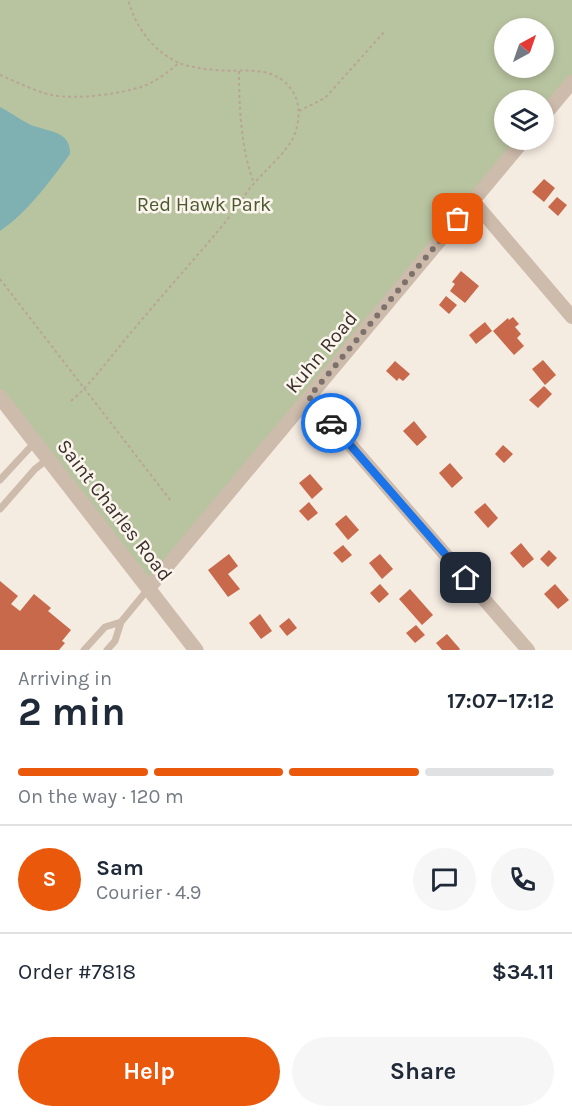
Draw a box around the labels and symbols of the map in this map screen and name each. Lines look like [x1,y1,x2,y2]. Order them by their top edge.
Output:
north arrow [494,18,554,78]
park label: Red Hawk Park [137,193,271,216]
pin [432,193,483,244]
street label: Kuhn Road [281,307,362,398]
courier [301,393,361,453]
street label: Saint Charles Road [52,435,177,586]
pin [440,552,491,603]

